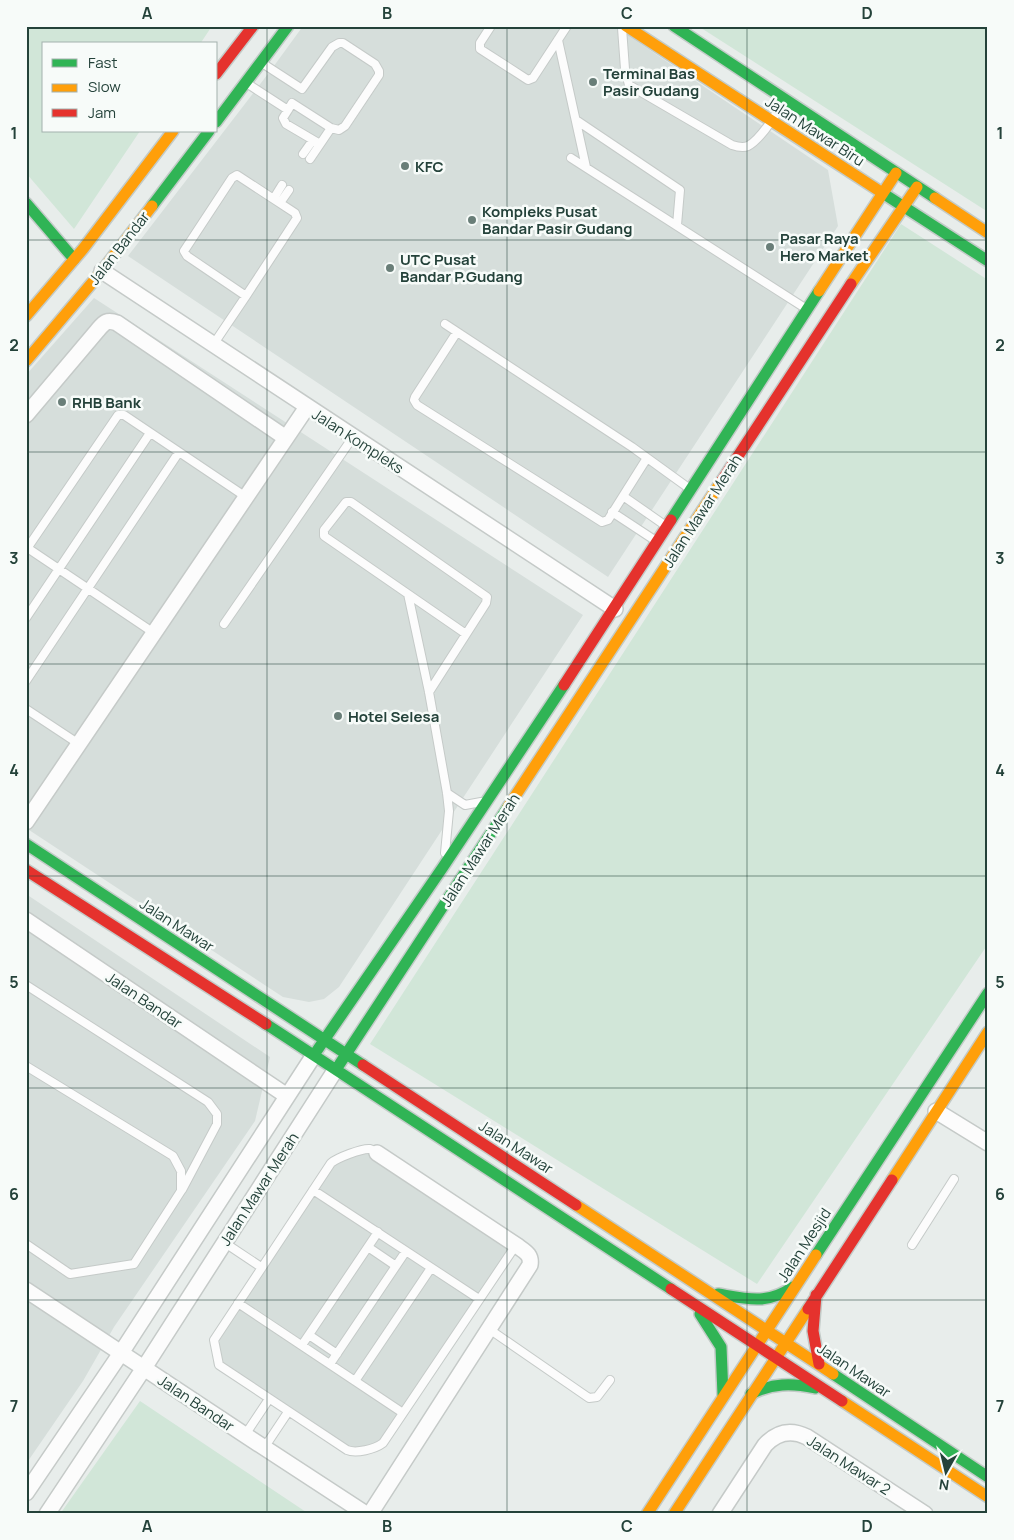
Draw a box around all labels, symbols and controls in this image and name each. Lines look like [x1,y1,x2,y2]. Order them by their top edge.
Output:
text: A [142,2,153,24]
text: B [382,2,392,24]
text: C [621,2,633,24]
text: D [861,2,873,24]
legend [42,42,218,132]
text: Fast [88,52,117,73]
place label: Terminal Bas Pasir Gudang [603,63,699,101]
text: Slow [88,76,121,97]
marker: Terminal Bas Pasir Gudang [587,76,599,88]
street label: Jalan Mawar Biru [761,91,869,171]
text: Jam [88,102,116,123]
text: 1 [10,122,18,144]
text: 1 [996,122,1004,144]
place label: KFC [415,156,444,177]
marker: KFC [399,160,411,172]
place label: Kompleks Pusat Bandar Pasir Gudang [482,201,632,239]
street label: Jalan Bandar [84,206,155,289]
marker: Kompleks Pusat Bandar Pasir Gudang [466,214,478,226]
place label: Pasar Raya Hero Market [780,228,869,266]
marker: Pasar Raya Hero Market [764,241,776,253]
place label: UTC Pusat Bandar P.Gudang [400,249,523,287]
marker: UTC Pusat Bandar P.Gudang [384,262,396,274]
text: 2 [9,334,19,356]
text: 2 [995,334,1005,356]
place label: RHB Bank [72,392,142,413]
marker: RHB Bank [56,396,68,408]
street label: Jalan Kompleks [308,404,408,479]
street label: Jalan Mawar Merah [657,450,747,572]
text: 3 [9,547,19,569]
text: 3 [995,547,1005,569]
place label: Hotel Selesa [348,706,439,727]
marker: Hotel Selesa [332,710,344,722]
text: 4 [9,759,19,781]
text: 4 [995,759,1005,781]
street label: Jalan Mawar Merah [435,789,525,911]
street label: Jalan Mawar [136,893,219,957]
street label: Jalan Bandar [102,967,187,1034]
text: 5 [9,971,19,993]
text: 5 [995,971,1005,993]
street label: Jalan Mawar [475,1115,558,1179]
street label: Jalan Mawar Merah [214,1128,304,1250]
text: 6 [9,1183,19,1205]
text: 6 [995,1183,1005,1205]
street label: Jalan Mesjid [772,1204,836,1286]
street label: Jalan Mawar [813,1338,895,1403]
street label: Jalan Bandar [154,1370,239,1437]
text: 7 [10,1395,18,1417]
text: 7 [996,1395,1004,1417]
street label: Jalan Mawar 2 [803,1430,895,1500]
north arrow [922,1448,972,1498]
text: N [938,1475,950,1495]
text: A [142,1515,153,1537]
text: B [382,1515,392,1537]
text: C [621,1515,633,1537]
text: D [861,1515,873,1537]

